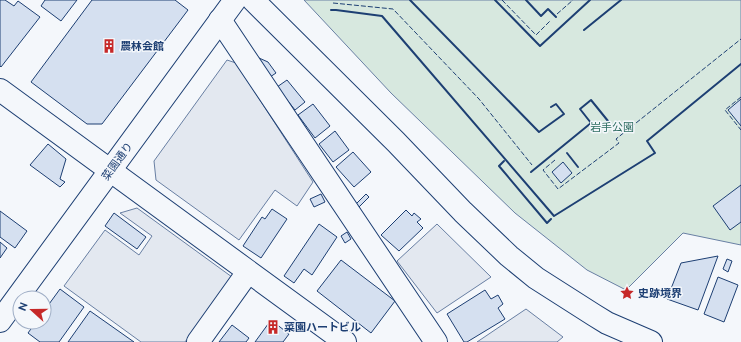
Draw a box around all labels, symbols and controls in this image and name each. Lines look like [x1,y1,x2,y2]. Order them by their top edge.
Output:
building icon: 農林会館 [101,38,117,54]
place label: 農林会館 [120,40,164,52]
park label: 岩手公園 [590,121,634,133]
street label: 菜園通り [99,140,135,182]
place icon: 史跡境界 [619,285,635,301]
place label: 史跡境界 [638,287,682,299]
north arrow [12,290,52,330]
text: N [16,300,30,312]
building icon: 菜園ハートビル [265,319,281,335]
place label: 菜園ハートビル [284,321,361,333]

